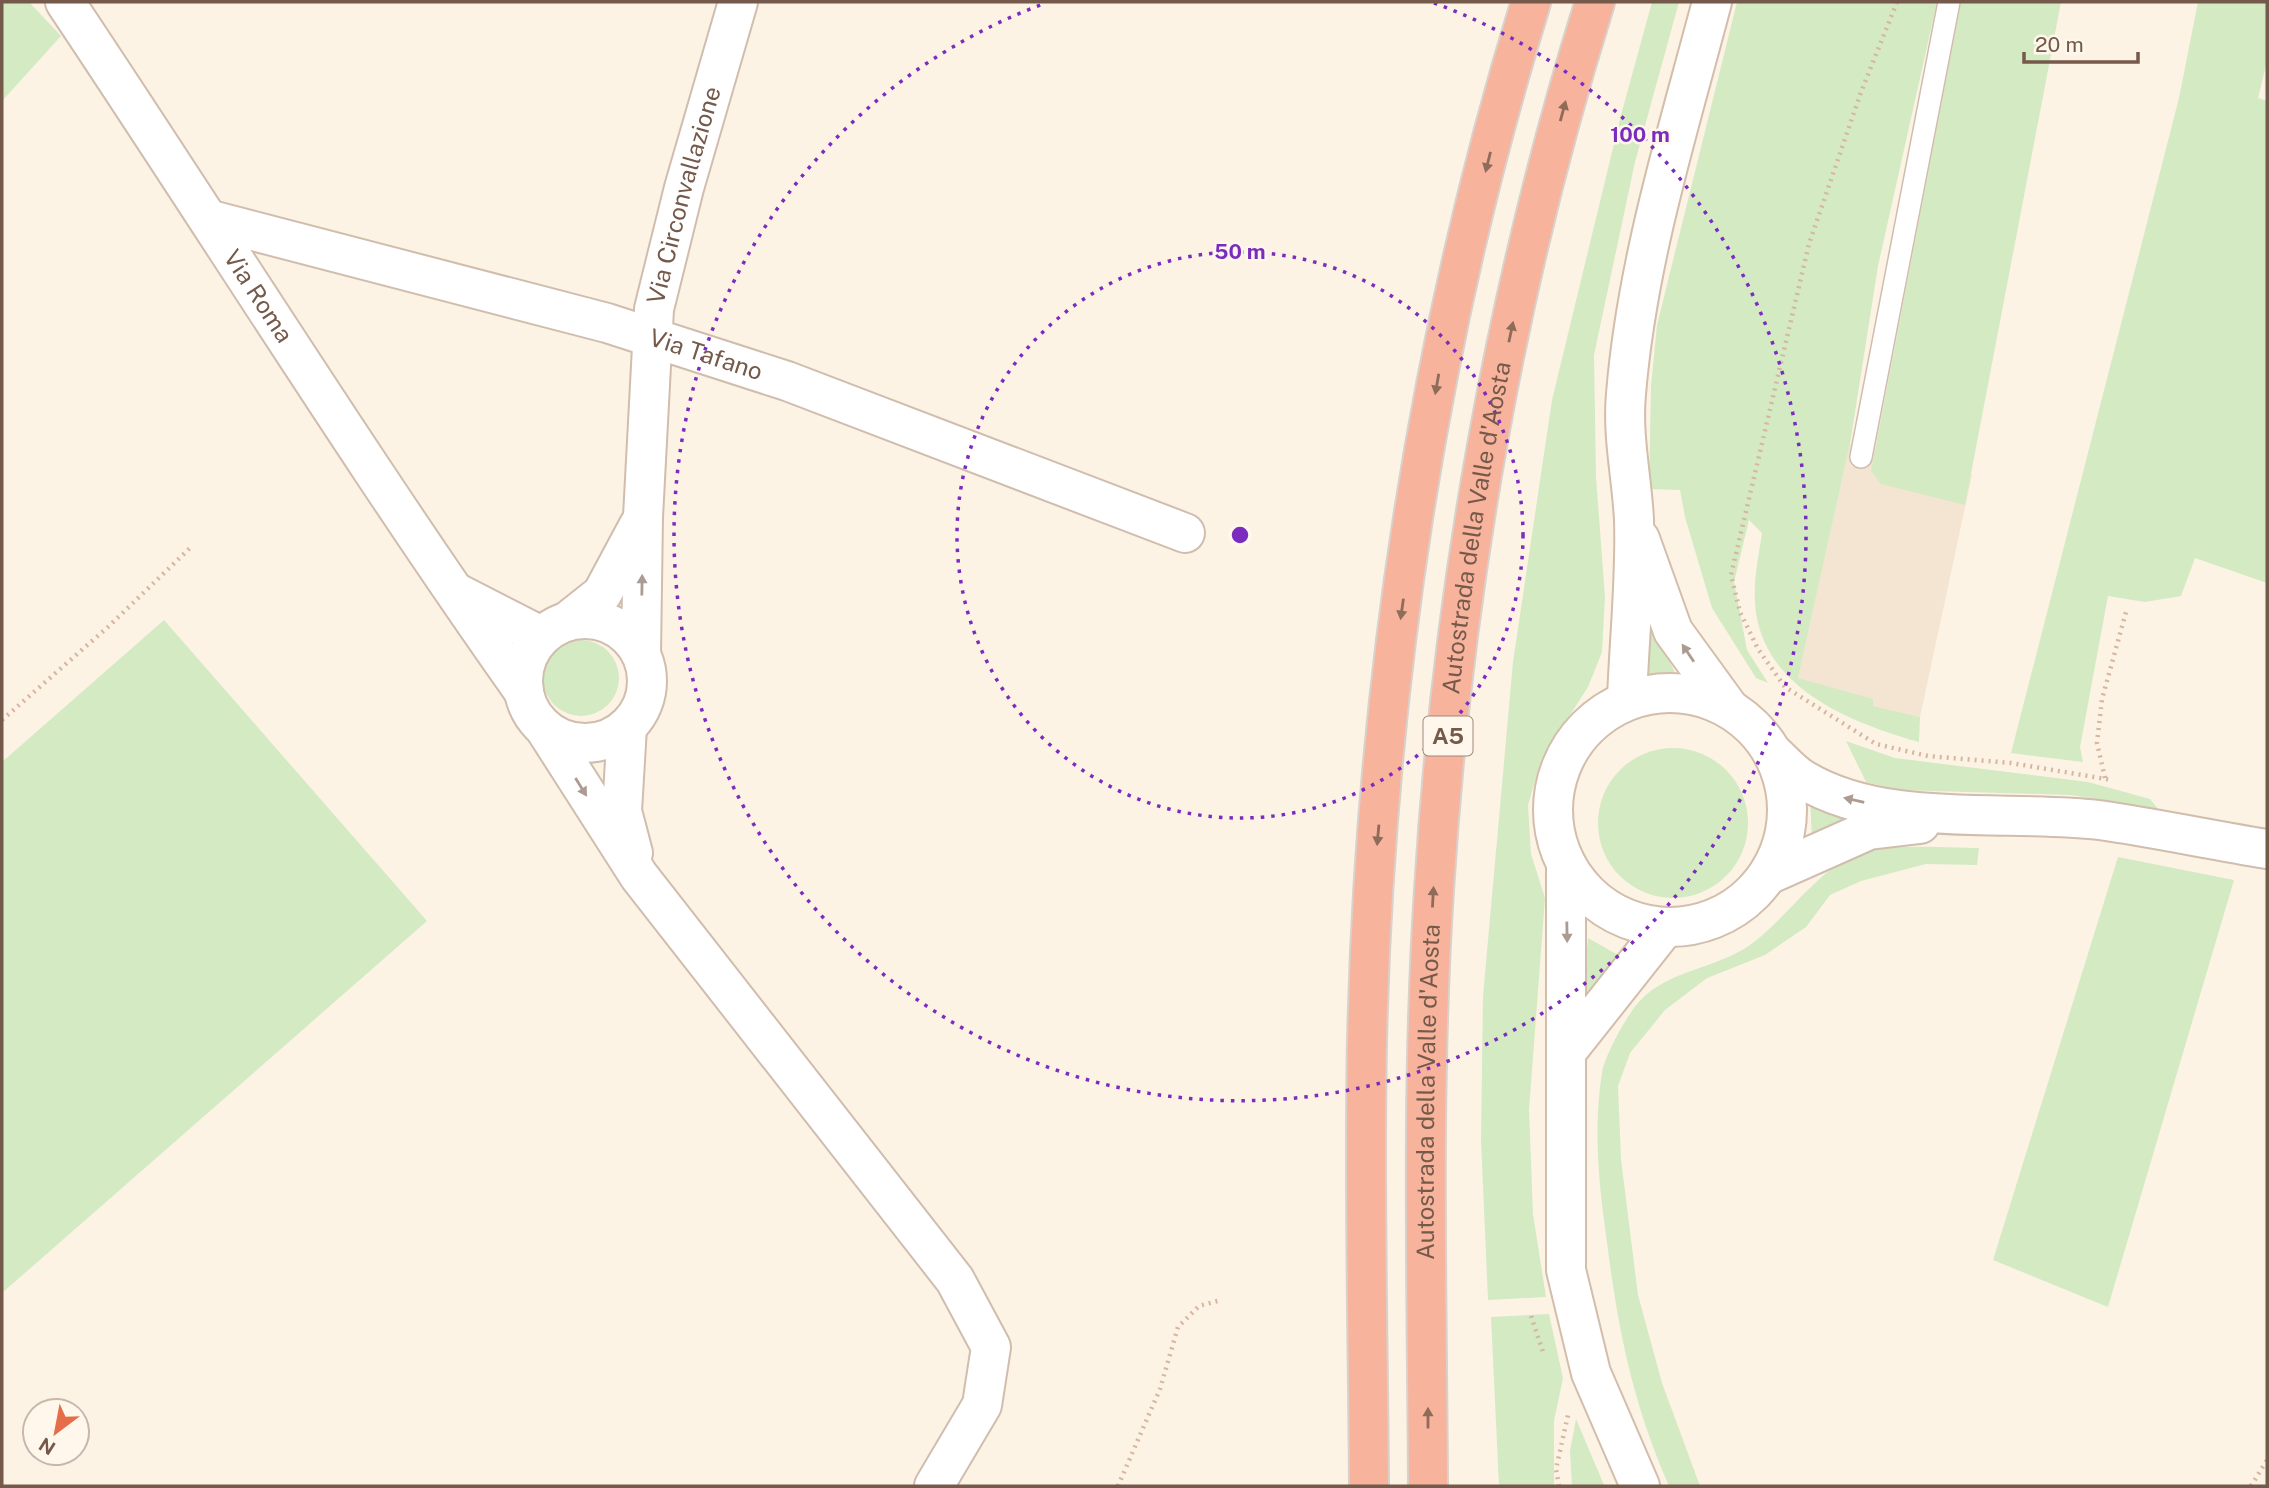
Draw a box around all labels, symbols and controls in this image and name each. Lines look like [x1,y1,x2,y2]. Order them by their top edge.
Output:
scale bar [2024,21,2138,65]
text: 20 m [2035,32,2084,57]
street label: Via Circonvallazione [641,83,726,307]
one-way arrow [1558,99,1569,121]
text: 100 m [1610,122,1670,147]
one-way arrow [1482,151,1493,173]
text: 50 m [1214,239,1266,264]
street label: Via Roma [219,244,299,347]
one-way arrow [1506,321,1517,343]
street label: Via Tafano [646,323,766,385]
street label: Autostrada della Valle d'Aosta [1436,359,1516,696]
one-way arrow [1431,373,1442,395]
centre of rings [1228,523,1252,547]
one-way arrow [636,574,648,596]
one-way arrow [1396,598,1407,620]
one-way arrow [1682,643,1695,663]
road number: A5 [1424,716,1472,756]
one-way arrow [574,777,587,796]
one-way arrow [1843,795,1865,806]
one-way arrow [1372,824,1383,846]
one-way arrow [1428,885,1439,907]
one-way arrow [1561,921,1573,943]
street label: Autostrada della Valle d'Aosta [1411,923,1445,1260]
north arrow [21,1397,91,1467]
one-way arrow [1422,1407,1434,1429]
text: N [35,1433,59,1460]

